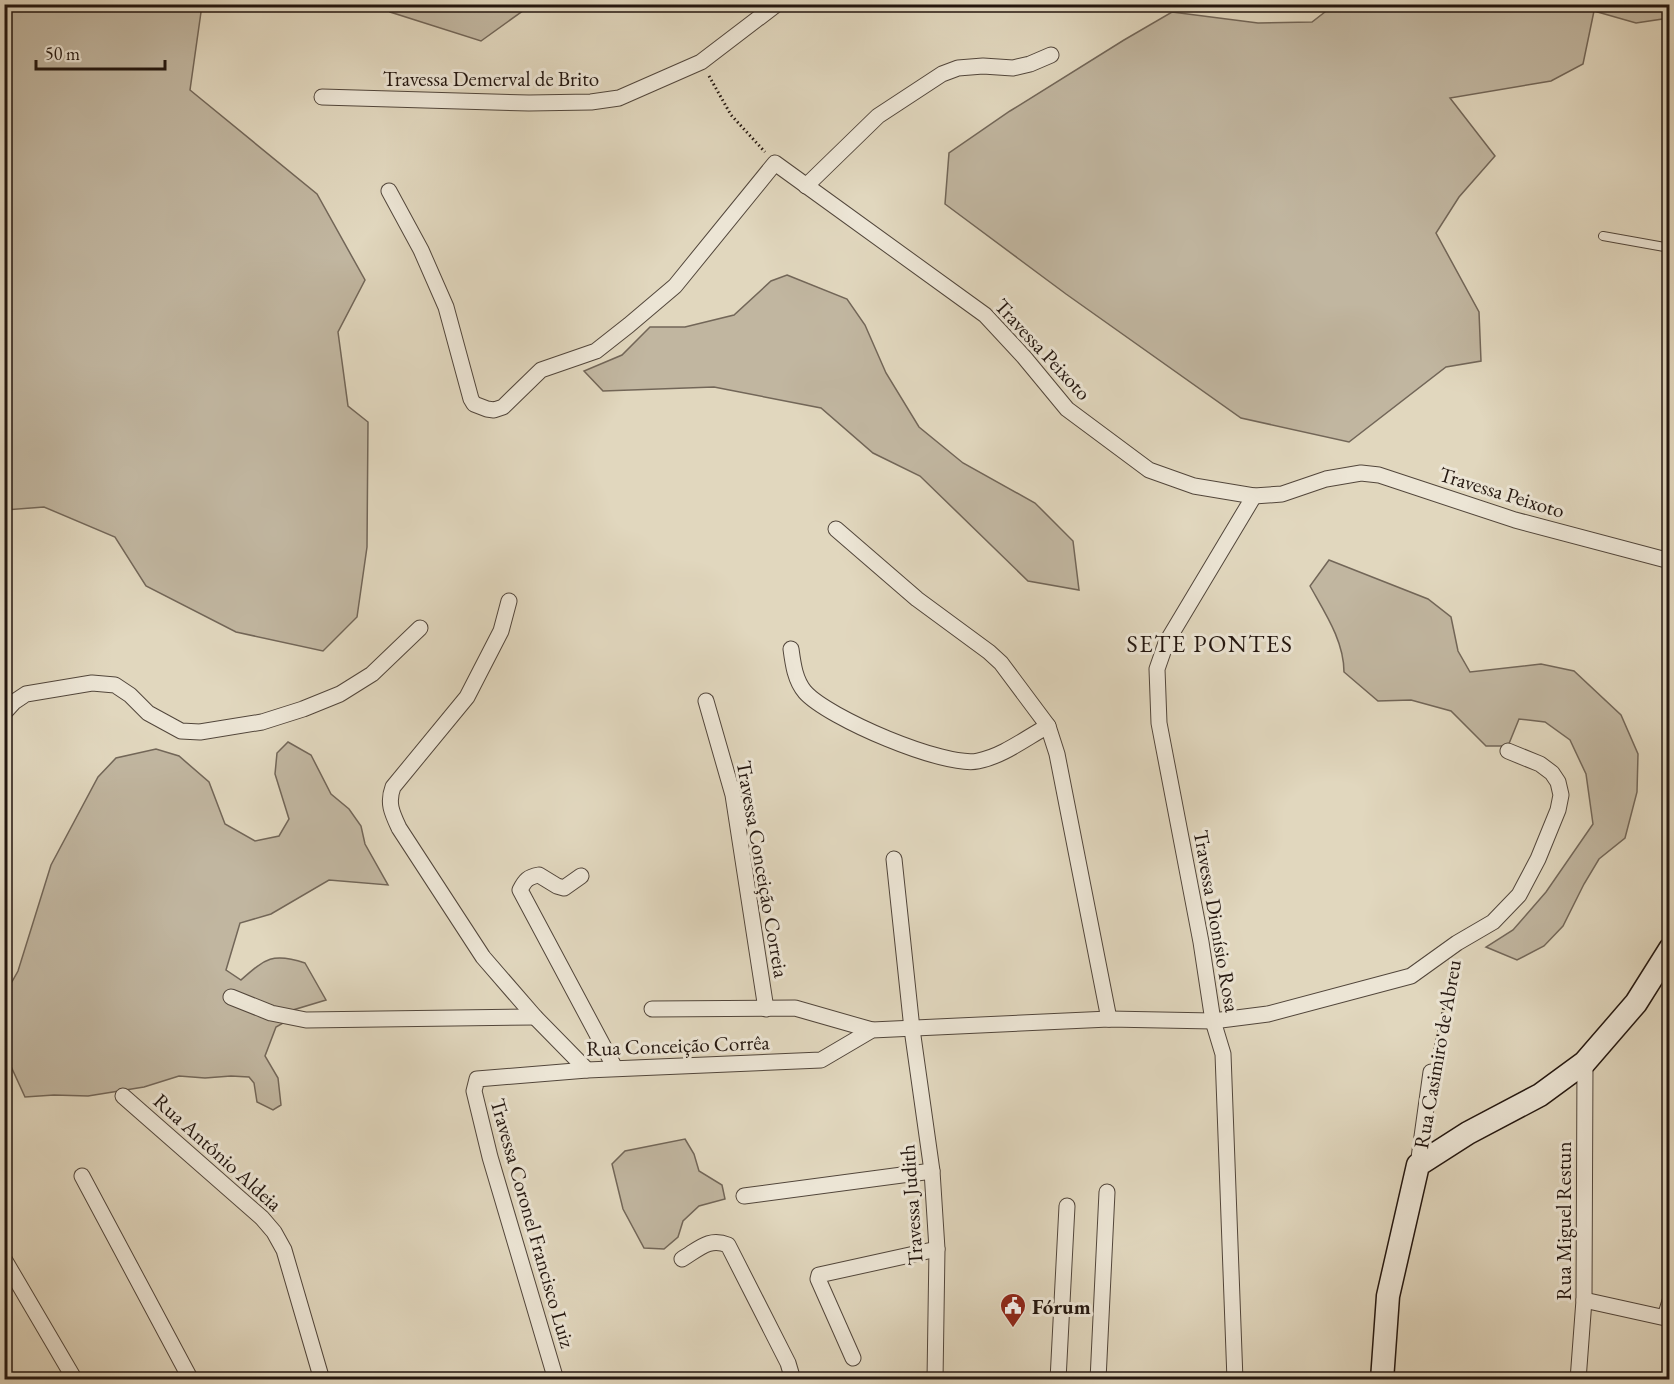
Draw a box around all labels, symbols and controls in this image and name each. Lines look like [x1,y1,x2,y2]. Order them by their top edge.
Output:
scale bar [36,33,165,71]
text: 50 m [45,42,80,65]
street label: Travessa Demerval de Brito [383,65,599,92]
street label: Travessa Peixoto [989,292,1097,406]
street label: Travessa Peixoto [1436,460,1568,524]
district label: SETE PONTES [1127,628,1293,659]
street label: Travessa Conceição Correia [731,758,796,980]
street label: Travessa Dionísio Rosa [1188,828,1246,1015]
street label: Rua Casimiro de Abreu [1407,957,1467,1151]
street label: Rua Conceição Corrêa [586,1028,771,1062]
street label: Rua Antônio Aldeia [148,1087,288,1217]
street label: Travessa Coronel Francisco Luiz [484,1095,582,1351]
street label: Rua Miguel Restun [1550,1141,1577,1301]
street label: Travessa Judith [893,1143,929,1266]
public building icon: Fórum [998,1291,1028,1329]
place label: Fórum [1032,1293,1091,1320]

